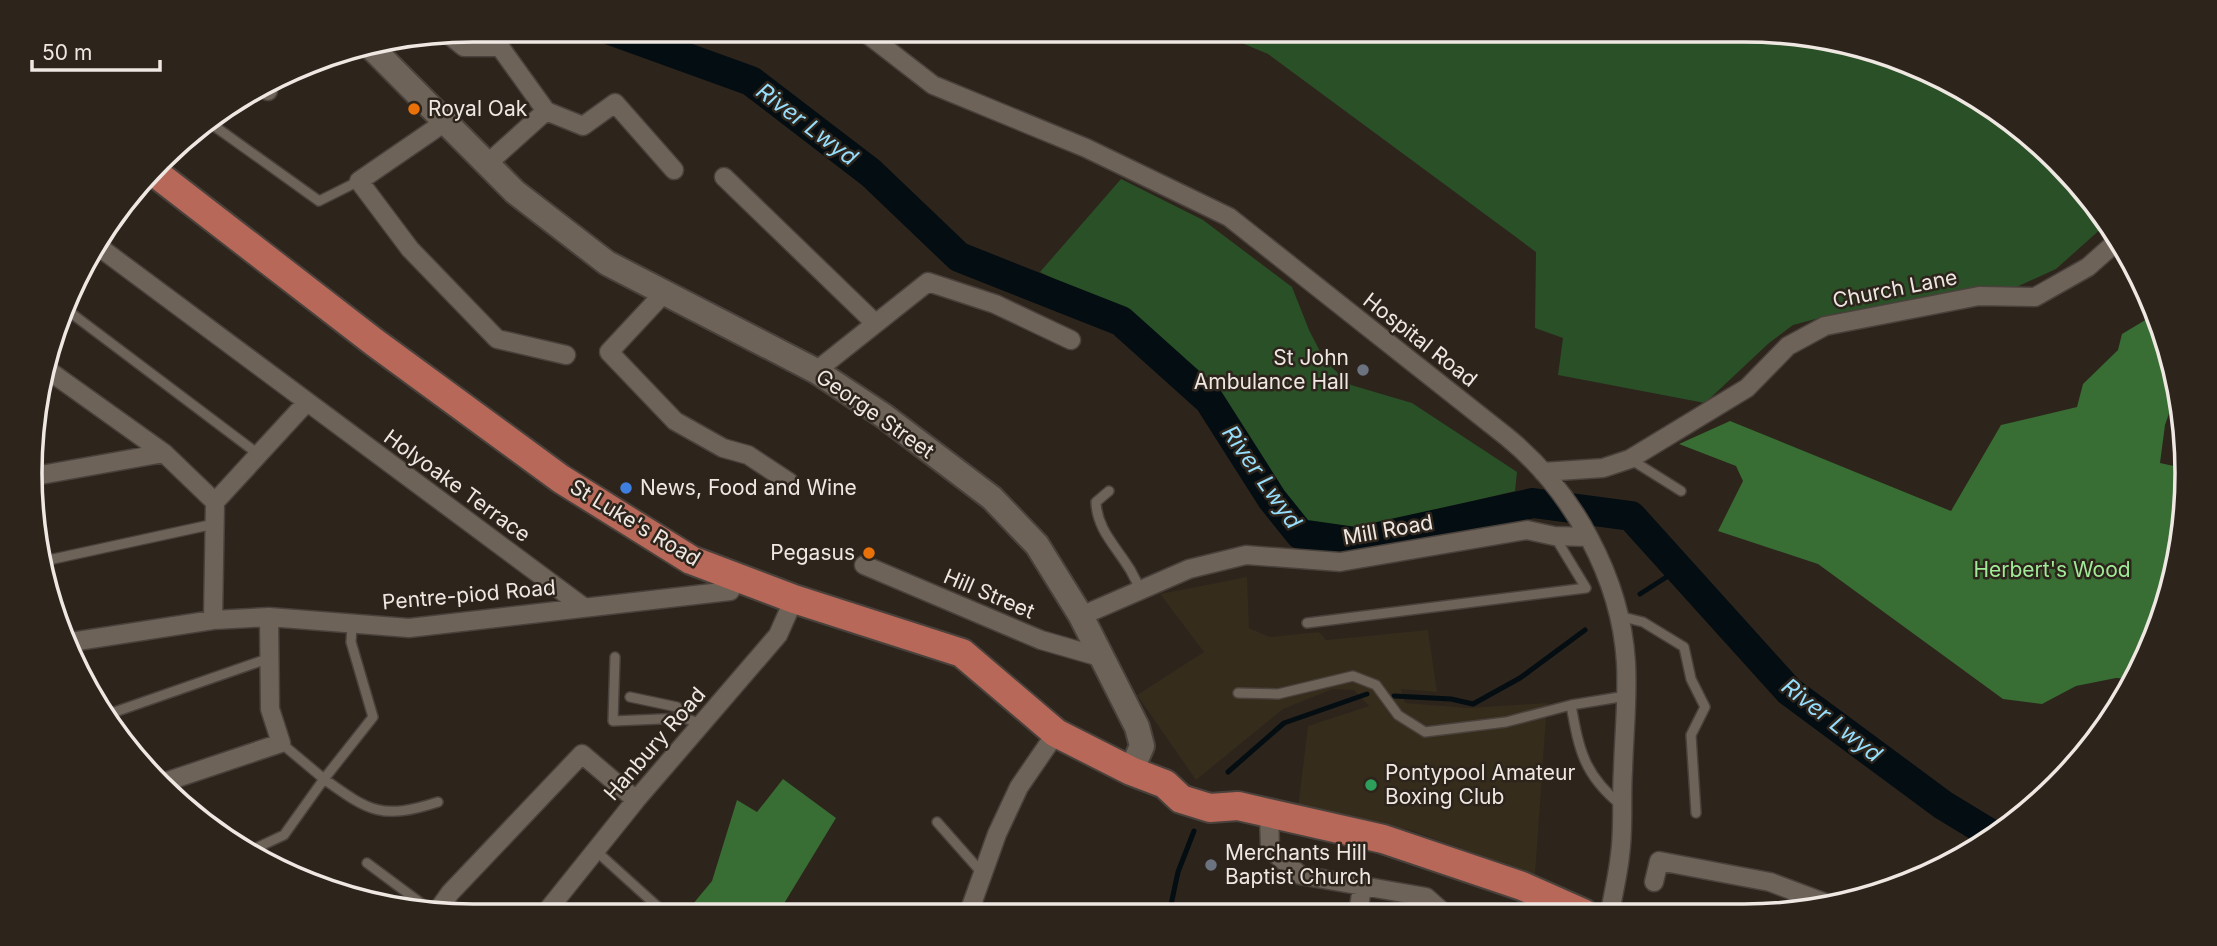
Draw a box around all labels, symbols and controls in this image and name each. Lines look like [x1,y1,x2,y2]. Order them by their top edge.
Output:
scale bar [32,28,159,72]
text: 50 m [42,40,92,65]
water label: River Lwyd [751,77,864,172]
place label: Royal Oak [428,96,528,121]
marker: Royal Oak [406,101,422,117]
street label: Church Lane [1830,264,1959,313]
street label: Hospital Road [1358,287,1482,392]
place label: St John Ambulance Hall [1194,345,1349,394]
marker: St John Ambulance Hall [1355,362,1371,378]
street label: George Street [811,364,939,464]
water label: River Lwyd [1216,420,1308,535]
street label: Holyoake Terrace [379,424,535,547]
street label: St Luke's Road [566,474,705,571]
place label: News, Food and Wine [640,475,857,500]
marker: News, Food and Wine [618,480,634,496]
street label: Mill Road [1341,509,1435,550]
place label: Pegasus [770,540,855,565]
marker: Pegasus [861,545,877,561]
park label: Herbert's Wood [1973,557,2131,582]
street label: Hill Street [940,563,1038,624]
street label: Pentre-piod Road [381,574,557,615]
water label: River Lwyd [1776,672,1888,768]
street label: Hanbury Road [599,682,711,805]
place label: Pontypool Amateur Boxing Club [1385,760,1575,809]
marker: Pontypool Amateur Boxing Club [1363,777,1379,793]
place label: Merchants Hill Baptist Church [1225,840,1371,889]
marker: Merchants Hill Baptist Church [1203,857,1219,873]

